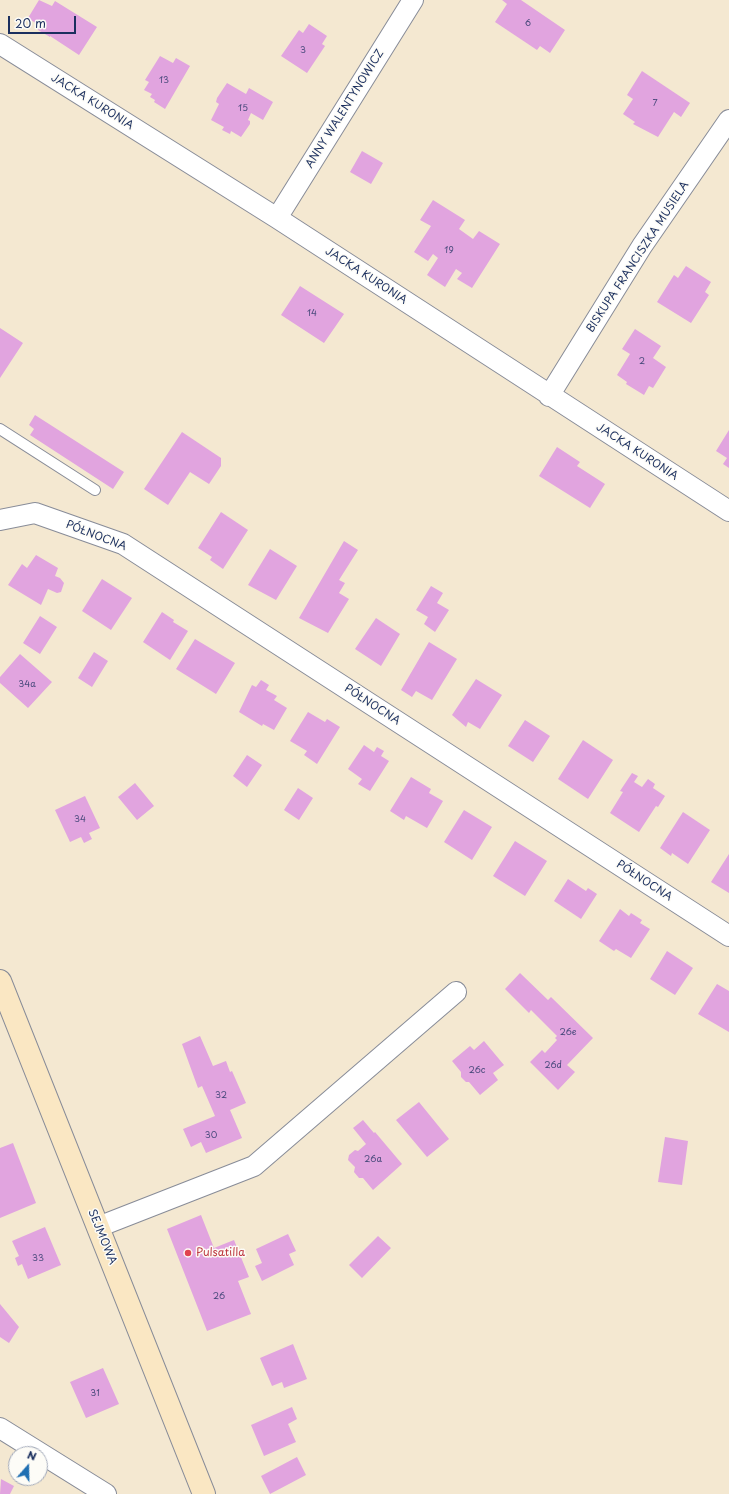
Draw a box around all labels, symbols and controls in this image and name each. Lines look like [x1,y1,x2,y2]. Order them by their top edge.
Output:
scale bar [10,8,78,34]
text: 20 m [15,14,46,32]
house number: 6 [525,19,531,29]
house number: 3 [300,46,306,56]
street label: ANNY WALENTYNOWICZ [303,47,387,171]
street label: JACKA KURONIA [48,71,136,133]
house number: 13 [159,76,169,86]
house number: 7 [652,99,658,109]
house number: 15 [238,104,248,114]
street label: BISKUPA FRANCISZKA MUSIELA [584,179,692,335]
street label: JACKA KURONIA [323,245,409,307]
house number: 19 [444,246,454,256]
house number: 14 [307,309,317,319]
house number: 2 [639,357,645,367]
street label: JACKA KURONIA [594,421,680,483]
street label: PÓŁNOCNA [64,518,128,554]
house number: 34a [18,680,36,690]
street label: PÓŁNOCNA [341,682,403,728]
house number: 34 [74,815,86,825]
street label: PÓŁNOCNA [613,858,675,904]
house number: 26e [559,1028,577,1038]
house number: 26d [544,1061,562,1071]
house number: 26c [468,1066,486,1076]
house number: 32 [215,1091,227,1101]
house number: 30 [205,1131,217,1141]
house number: 26a [364,1155,382,1165]
street label: SEJMOWA [85,1207,119,1267]
place label: Pulsatilla [196,1246,245,1260]
marker: Pulsatilla [183,1248,193,1258]
house number: 33 [32,1254,44,1264]
house number: 26 [213,1292,225,1302]
house number: 31 [90,1389,100,1399]
north arrow [8,1446,48,1486]
text: N [25,1446,39,1465]

